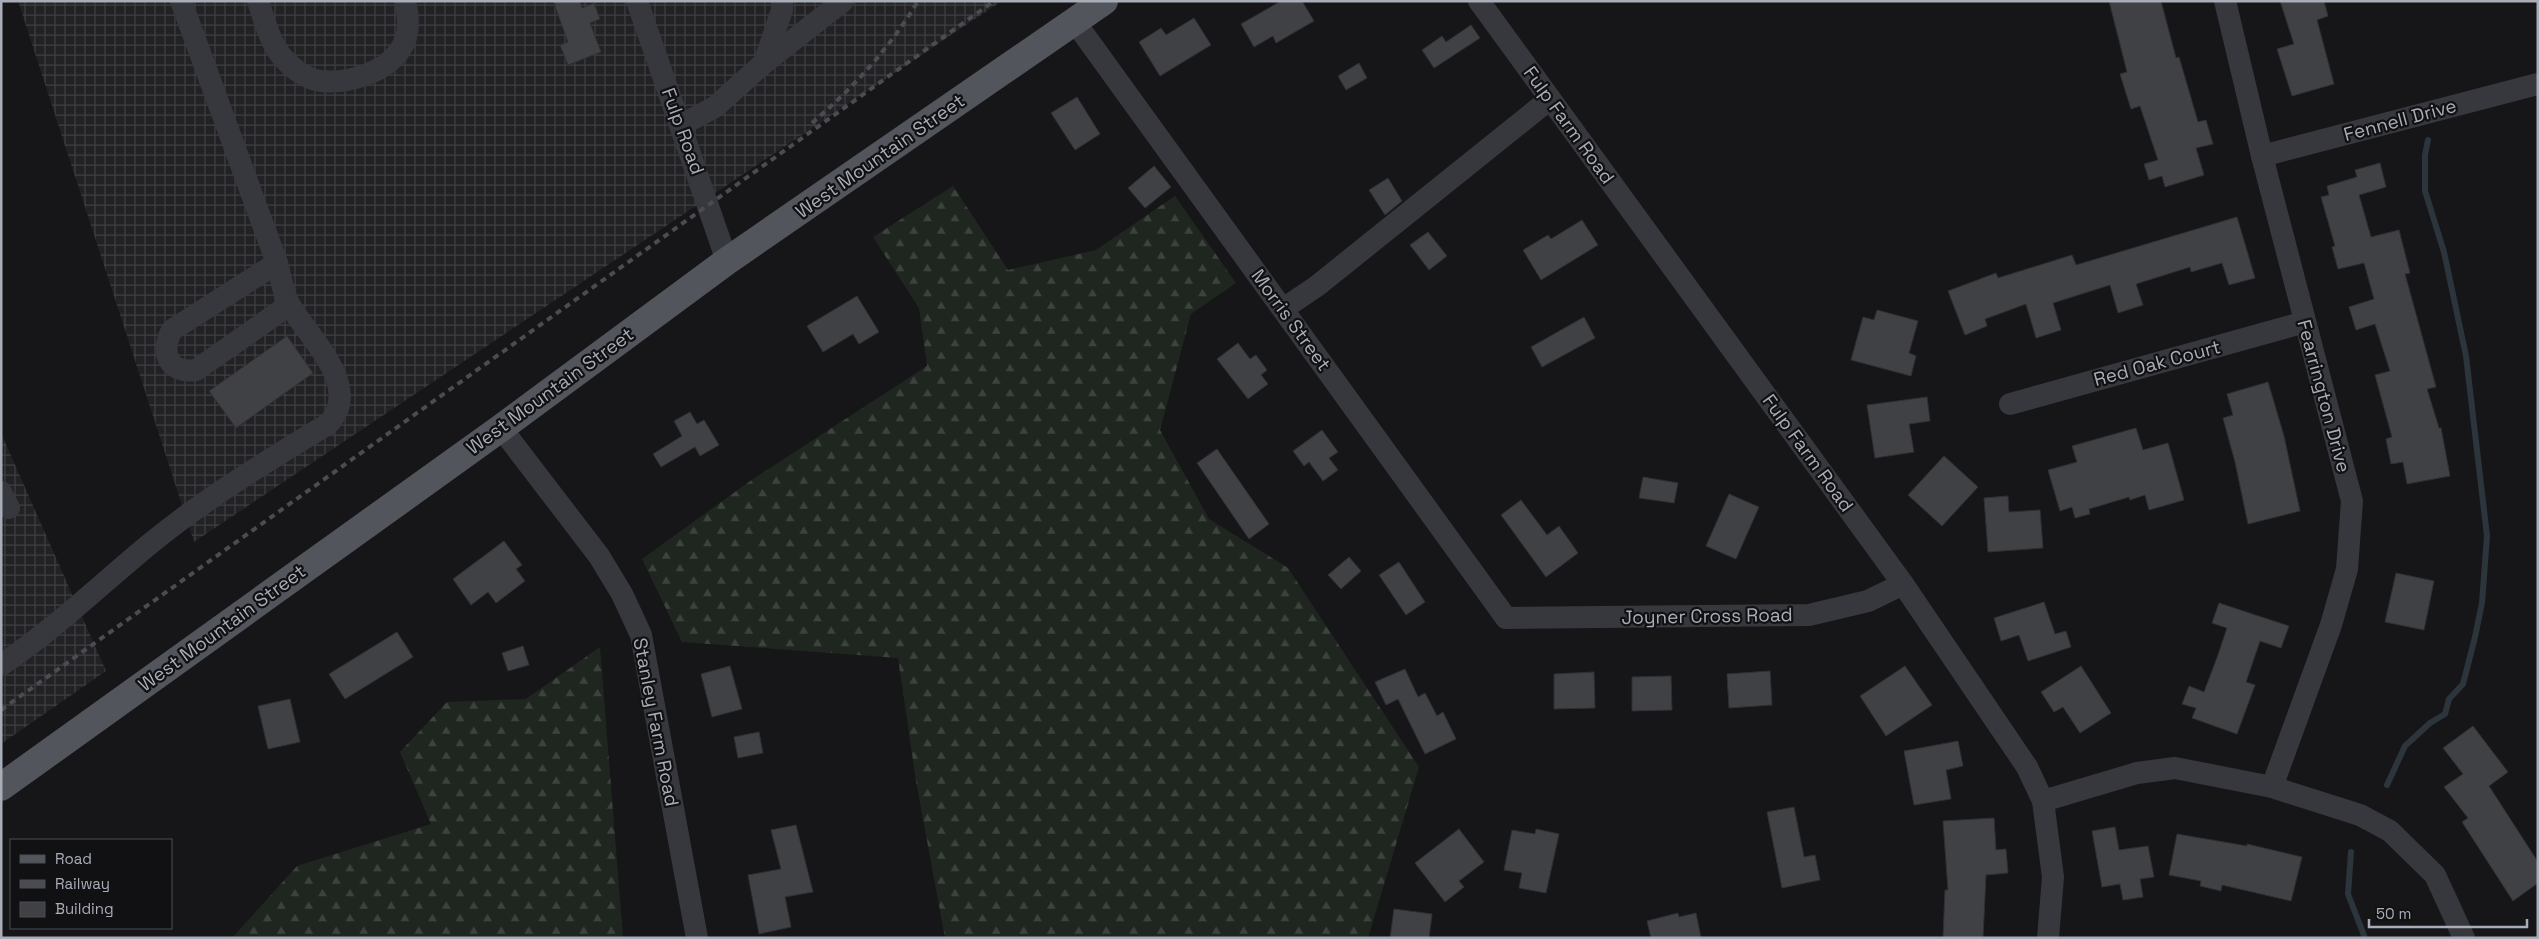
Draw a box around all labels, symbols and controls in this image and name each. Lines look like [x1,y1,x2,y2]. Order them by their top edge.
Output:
street label: Fulp Farm Road [1518,61,1620,189]
street label: Fulp Road [656,84,710,178]
street label: West Mountain Street [790,88,970,224]
street label: Fennell Drive [2341,93,2459,147]
street label: Morris Street [1246,264,1336,376]
street label: Fearrington Drive [2292,317,2356,475]
street label: West Mountain Street [461,322,639,460]
street label: Red Oak Court [2091,334,2223,392]
street label: Fulp Farm Road [1757,389,1859,517]
street label: West Mountain Street [133,559,311,697]
street label: Joyner Cross Road [1621,602,1793,630]
street label: Stanley Farm Road [627,635,685,809]
legend [10,839,172,929]
text: Road [55,849,92,868]
text: Railway [55,874,110,893]
scale bar [2369,896,2526,928]
text: Building [55,899,114,918]
text: 50 m [2376,904,2411,923]

